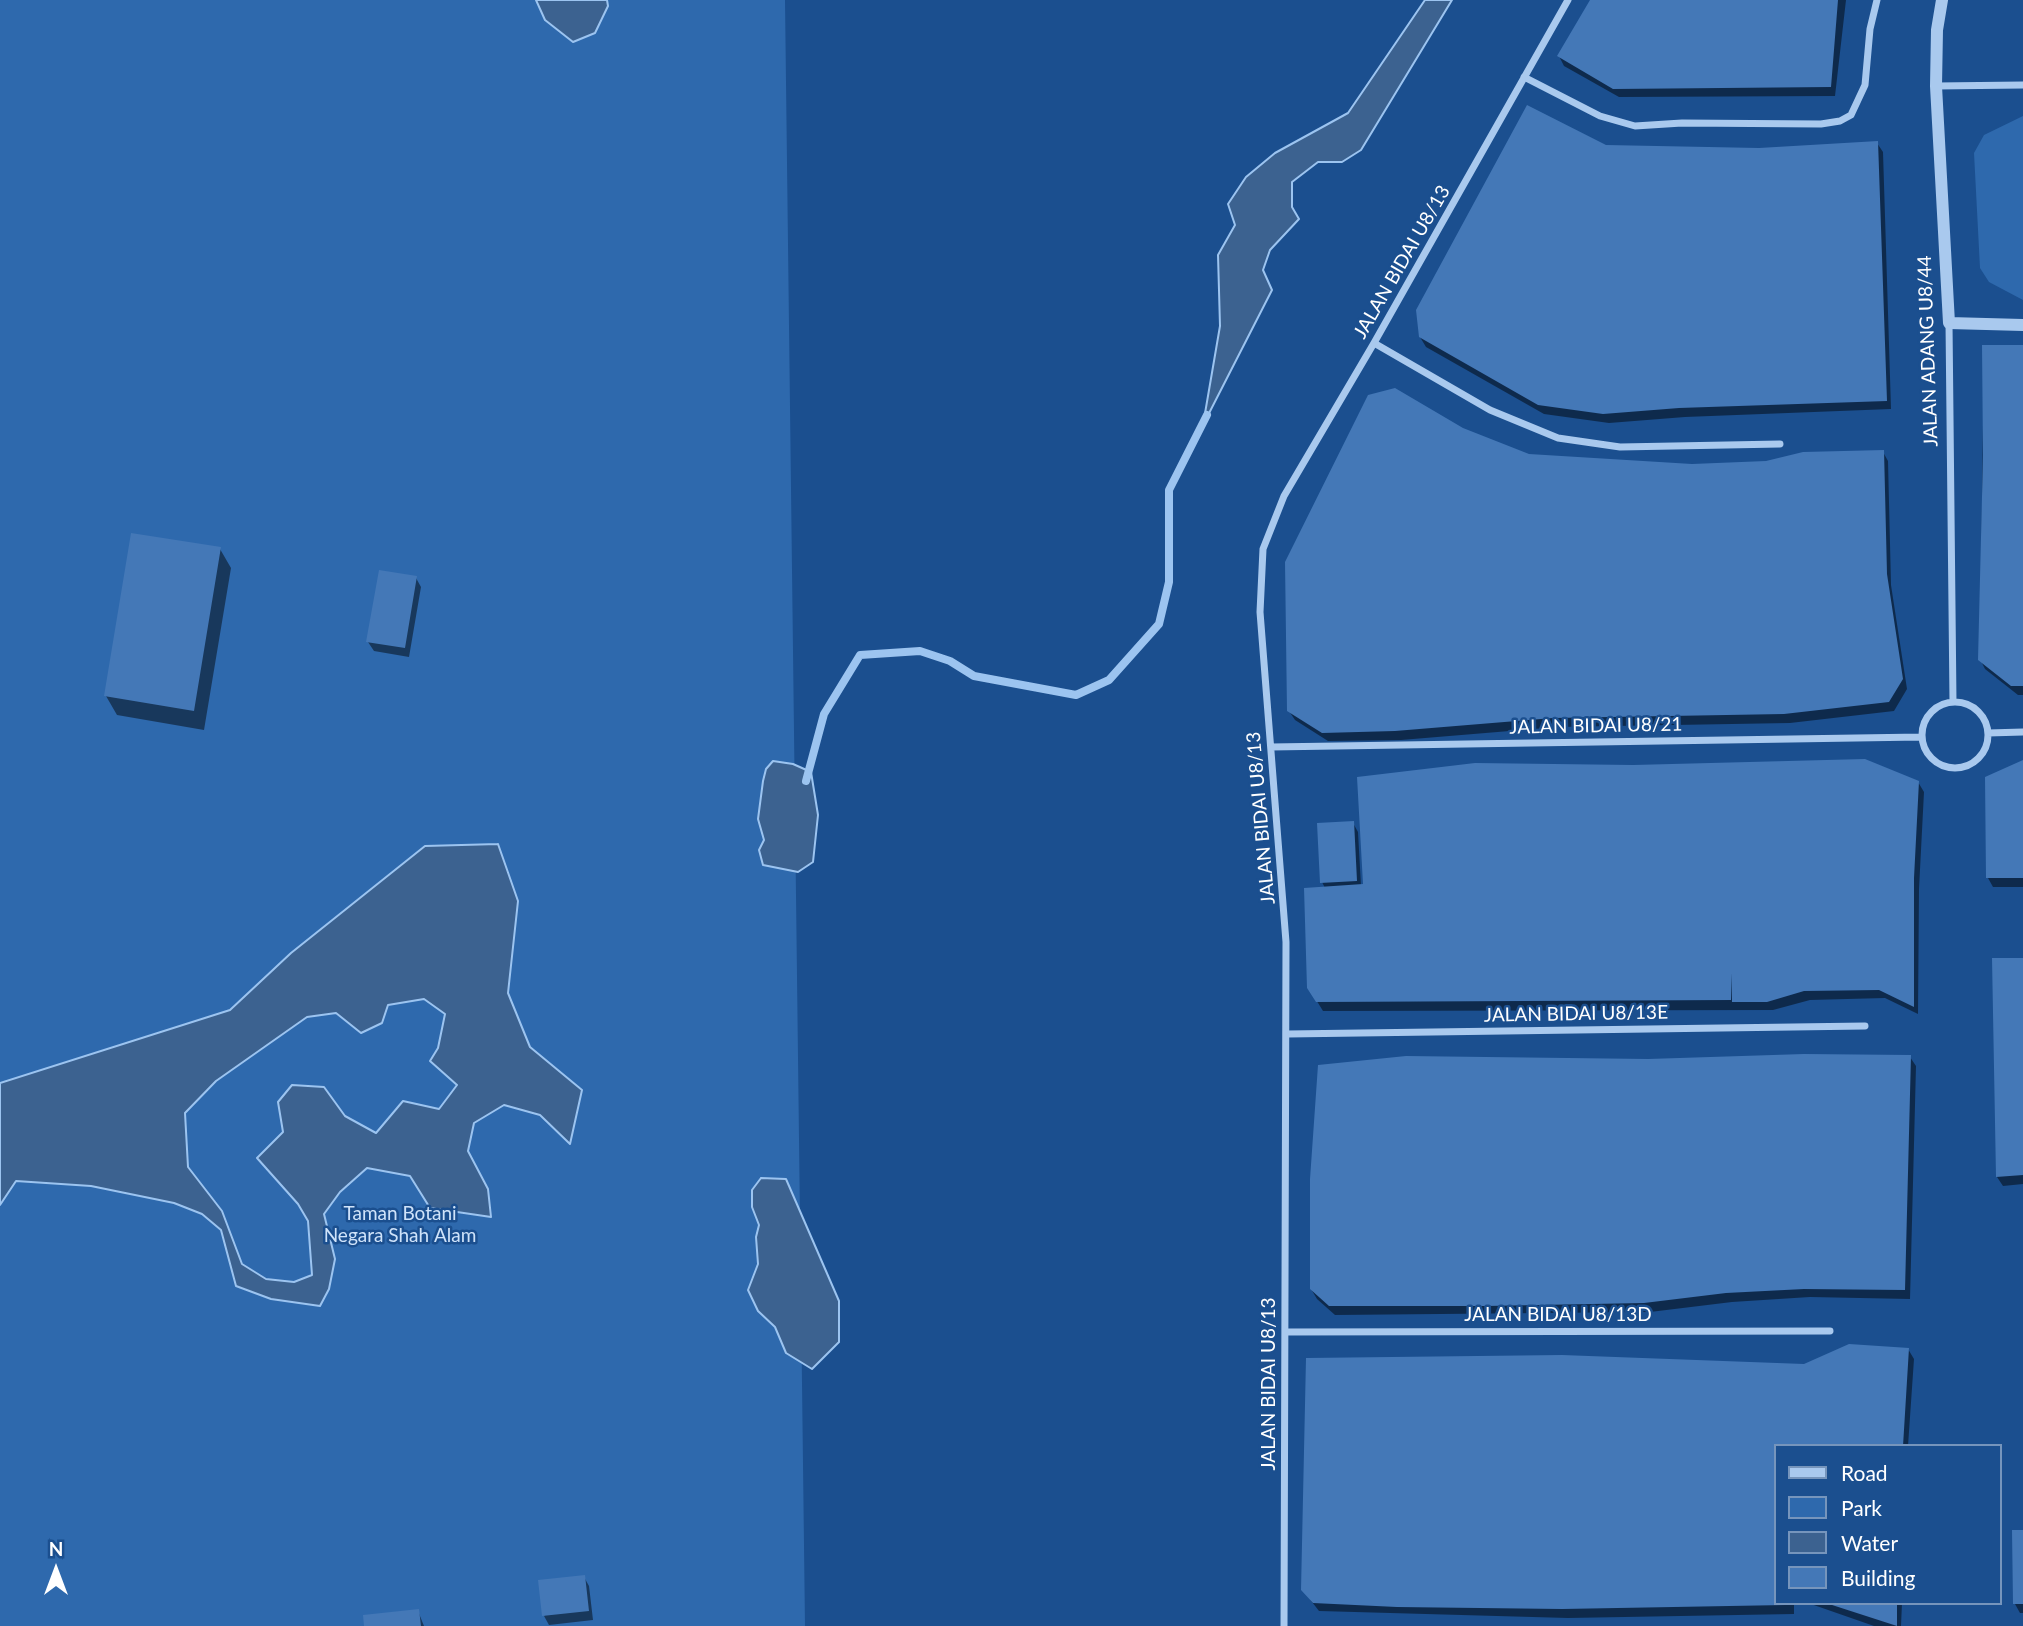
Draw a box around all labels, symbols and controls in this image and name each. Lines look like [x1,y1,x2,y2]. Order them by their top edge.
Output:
street label: JALAN BIDAI U8/13 [1349,181,1455,343]
street label: JALAN ADANG U8/44 [1913,255,1943,447]
street label: JALAN BIDAI U8/21 [1509,713,1683,739]
street label: JALAN BIDAI U8/13 [1242,731,1280,905]
street label: JALAN BIDAI U8/13E [1484,1001,1668,1027]
park label: Taman Botani Negara Shah Alam [324,1203,476,1247]
street label: JALAN BIDAI U8/13 [1258,1297,1280,1471]
street label: JALAN BIDAI U8/13D [1464,1304,1652,1326]
legend [1774,1444,2002,1605]
text: Road [1841,1460,1888,1485]
text: Park [1841,1495,1882,1520]
text: Water [1841,1530,1898,1555]
north arrow [21,1535,91,1605]
text: N [49,1537,63,1560]
text: Building [1841,1565,1916,1590]

